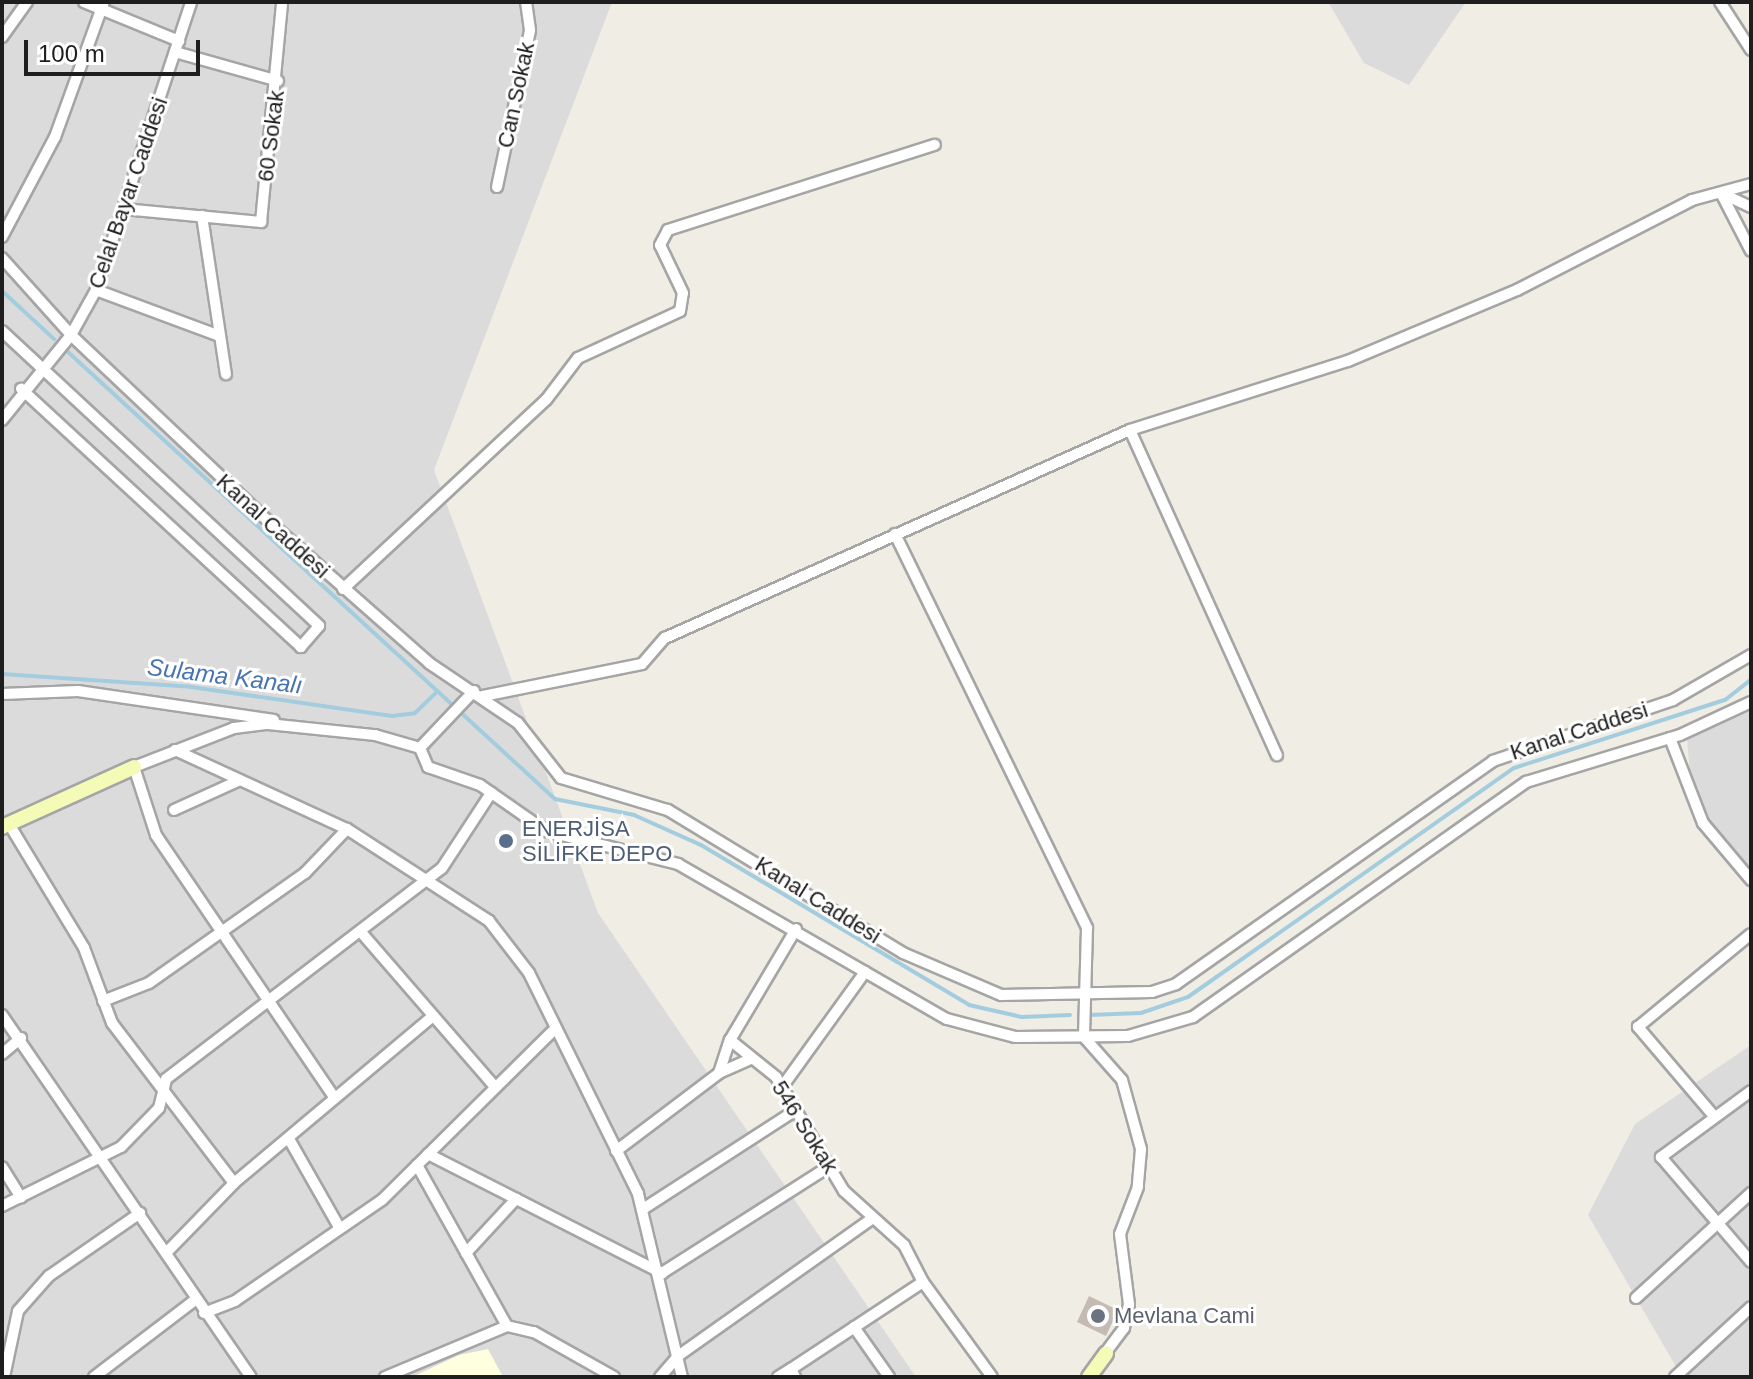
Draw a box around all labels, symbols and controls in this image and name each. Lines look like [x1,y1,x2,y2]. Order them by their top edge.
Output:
scale bar [28,24,204,74]
text: 100 m [38,40,105,67]
street label: Can Sokak [492,40,540,150]
street label: 60 Sokak [252,89,290,183]
street label: Celal Bayar Caddesi [83,94,173,292]
street label: Kanal Caddesi [211,468,335,584]
water label: Sulama Kanalı [146,652,304,700]
street label: Kanal Caddesi [1507,696,1651,766]
place label: ENERJİSA SİLİFKE DEPO [522,815,672,866]
marker: ENERJİSA SİLİFKE DEPO [497,832,515,850]
street label: Kanal Caddesi [750,851,886,949]
street label: 546 Sokak [766,1076,844,1178]
place label: Mevlana Cami [1114,1303,1255,1329]
marker: Mevlana Cami [1089,1307,1107,1325]

